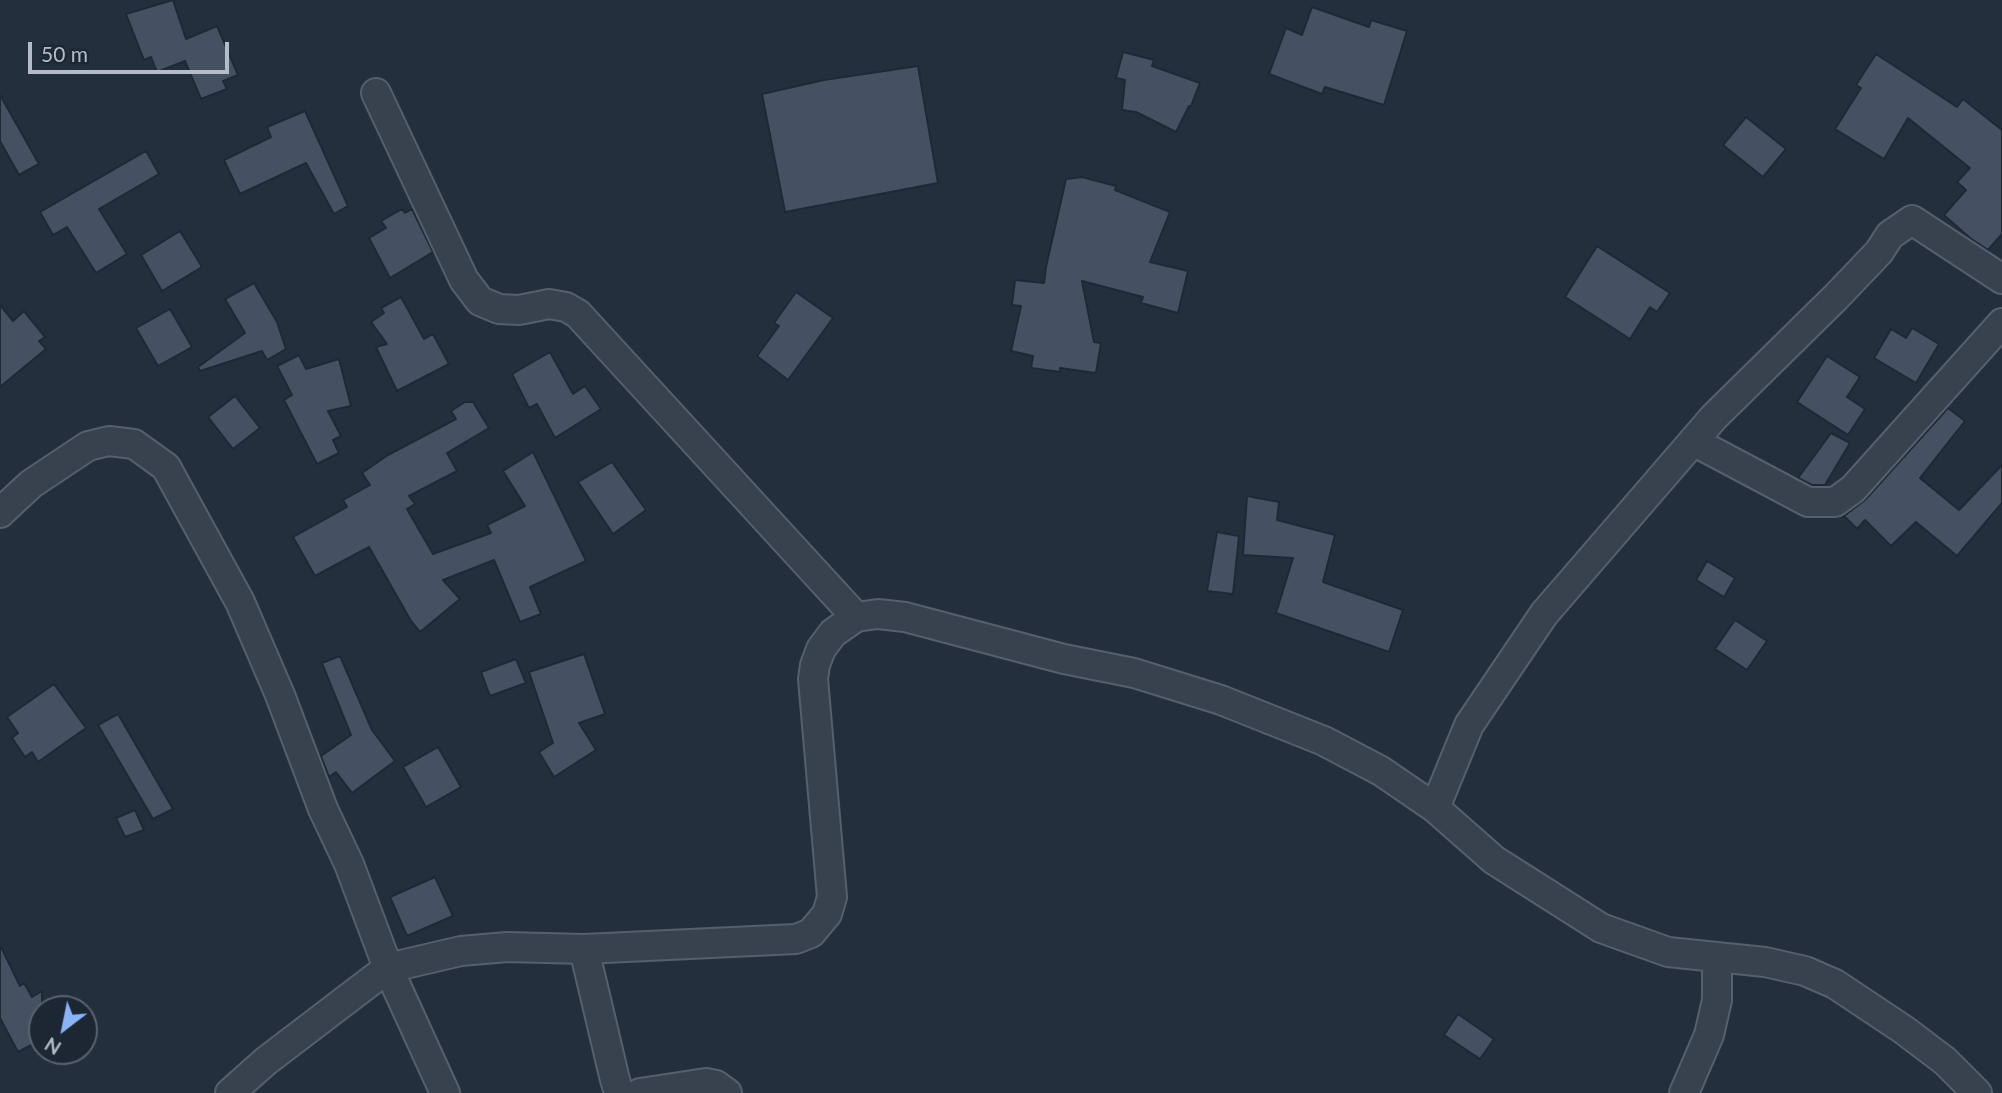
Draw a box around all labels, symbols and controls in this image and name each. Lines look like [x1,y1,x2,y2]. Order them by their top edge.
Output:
scale bar [32,28,233,72]
text: 50 m [41,41,88,66]
north arrow [28,995,98,1065]
text: N [40,1033,65,1060]

